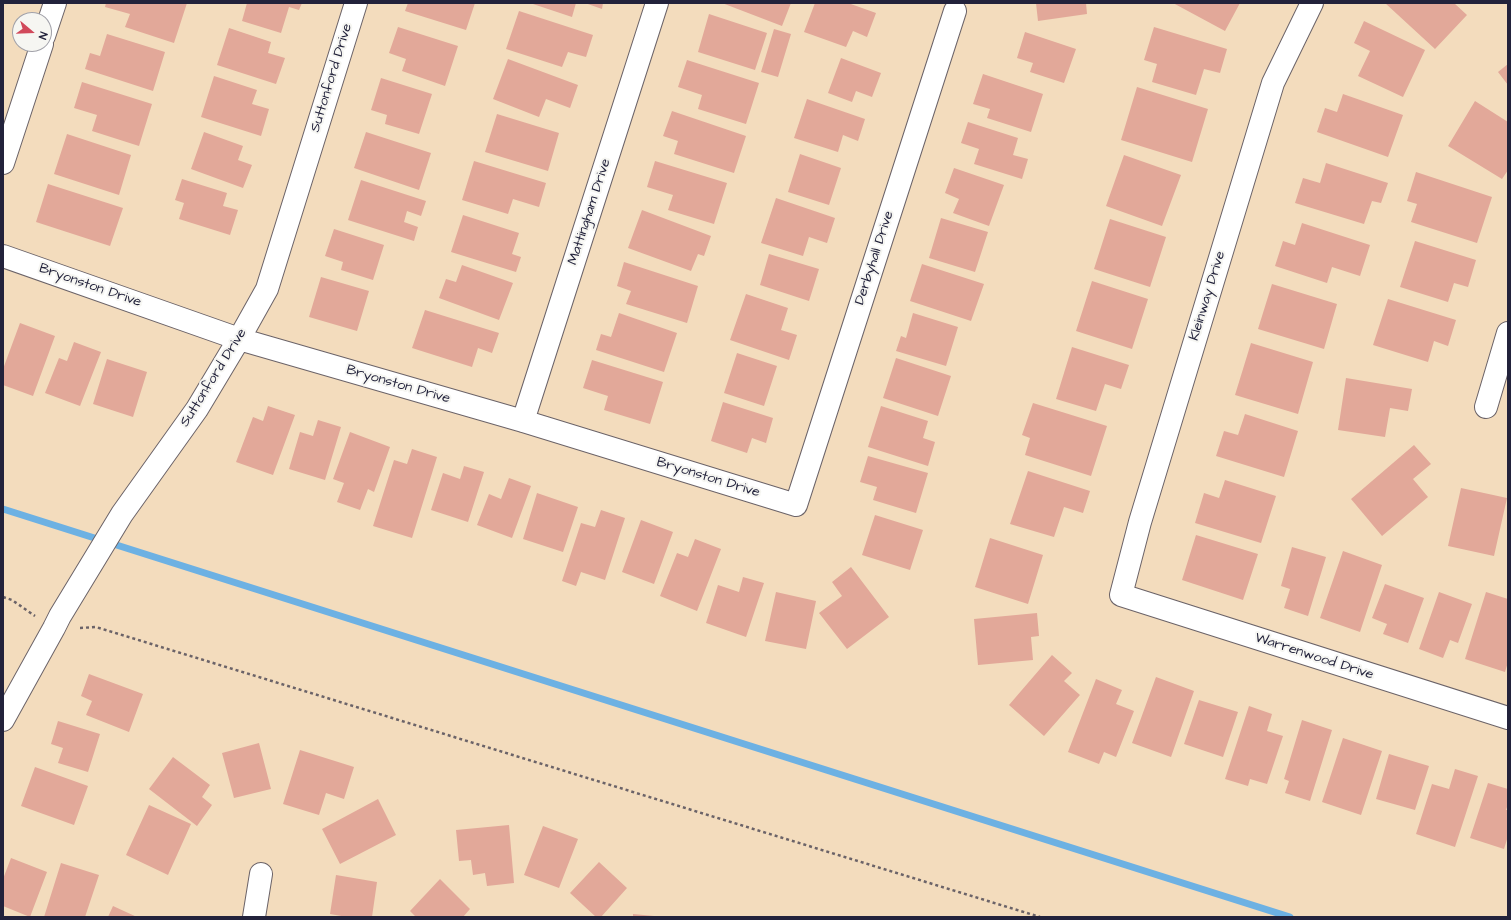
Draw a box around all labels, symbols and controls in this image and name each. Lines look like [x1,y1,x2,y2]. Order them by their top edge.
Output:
north arrow [12,12,52,52]
street label: Suttonford Drive [307,22,357,134]
text: N [35,30,51,41]
street label: Mattingham Drive [565,157,615,267]
street label: Derbyhall Drive [852,209,898,307]
street label: Kleinway Drive [1186,249,1230,343]
street label: Bryonston Drive [37,261,143,311]
street label: Suttonford Drive [177,326,251,430]
street label: Bryonston Drive [344,362,452,408]
street label: Bryonston Drive [654,454,762,502]
street label: Warrenwood Drive [1252,630,1376,684]

